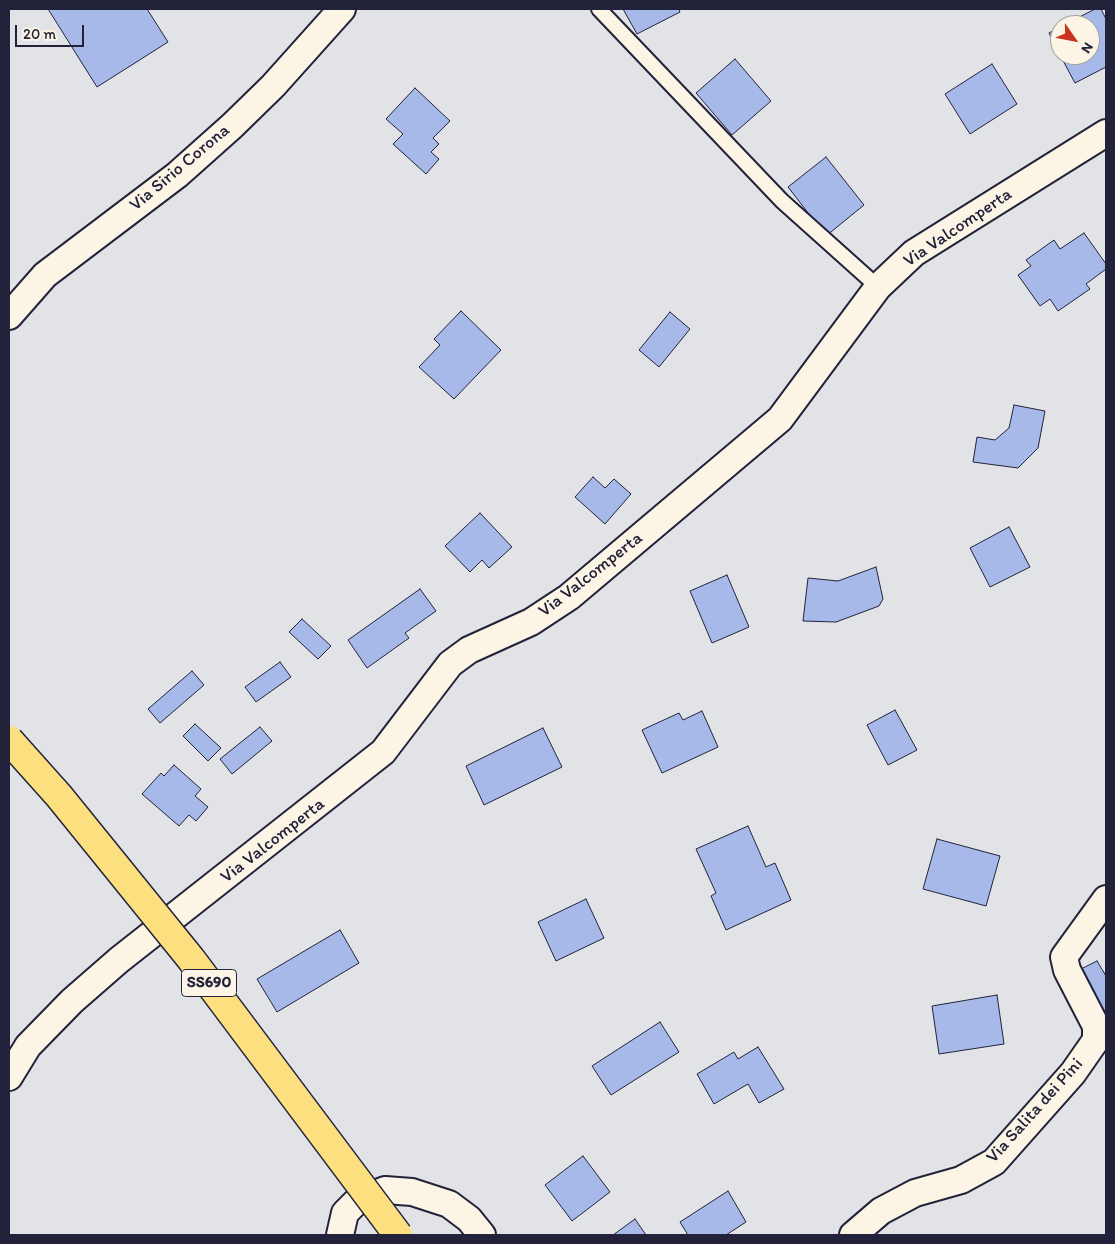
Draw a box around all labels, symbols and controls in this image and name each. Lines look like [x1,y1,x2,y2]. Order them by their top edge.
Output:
scale bar [18,15,86,47]
north arrow [1050,15,1100,65]
text: 20 m [23,25,56,43]
text: N [1077,39,1097,56]
street label: Via Sirio Corona [126,120,234,216]
street label: Via Valcomperta [900,184,1016,272]
street label: Via Valcomperta [535,528,647,622]
street label: Via Valcomperta [217,794,329,888]
road number: SS690 [182,970,236,996]
street label: Via Salita dei Pini [982,1054,1088,1168]

